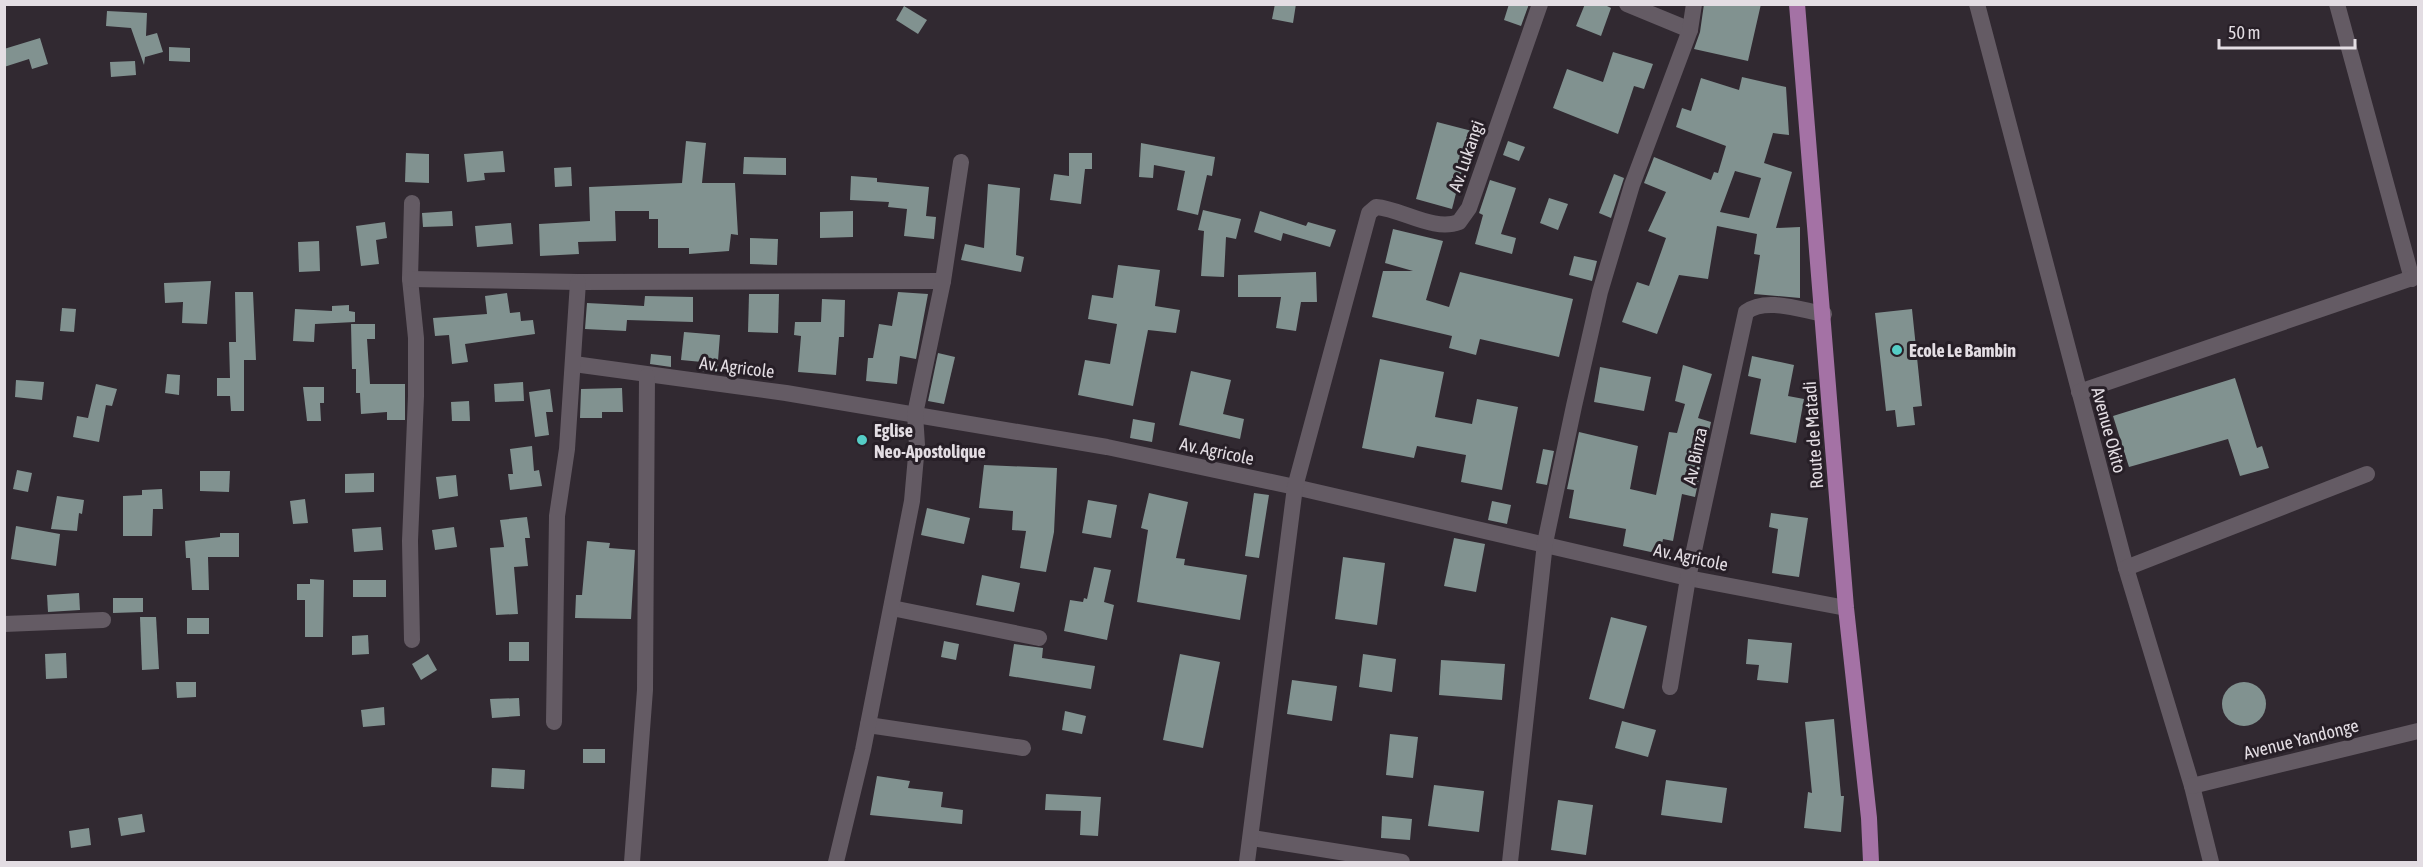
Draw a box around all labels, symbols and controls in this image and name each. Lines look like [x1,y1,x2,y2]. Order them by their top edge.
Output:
scale bar [2219,12,2356,50]
text: 50 m [2228,22,2260,43]
street label: Av. Lukangi [1444,118,1488,194]
place label: Ecole Le Bambin [1909,340,2016,361]
marker: Ecole Le Bambin [1890,343,1904,357]
street label: Av. Agricole [698,352,776,382]
street label: Route de Matadi [1799,381,1827,489]
street label: Avenue Okito [2087,385,2131,475]
place label: Eglise Neo-Apostolique [874,420,986,462]
street label: Av. Binza [1679,426,1711,486]
marker: Eglise Neo-Apostolique [855,433,869,447]
street label: Av. Agricole [1178,433,1256,469]
street label: Av. Agricole [1652,539,1730,575]
street label: Avenue Yandonge [2241,715,2361,763]

